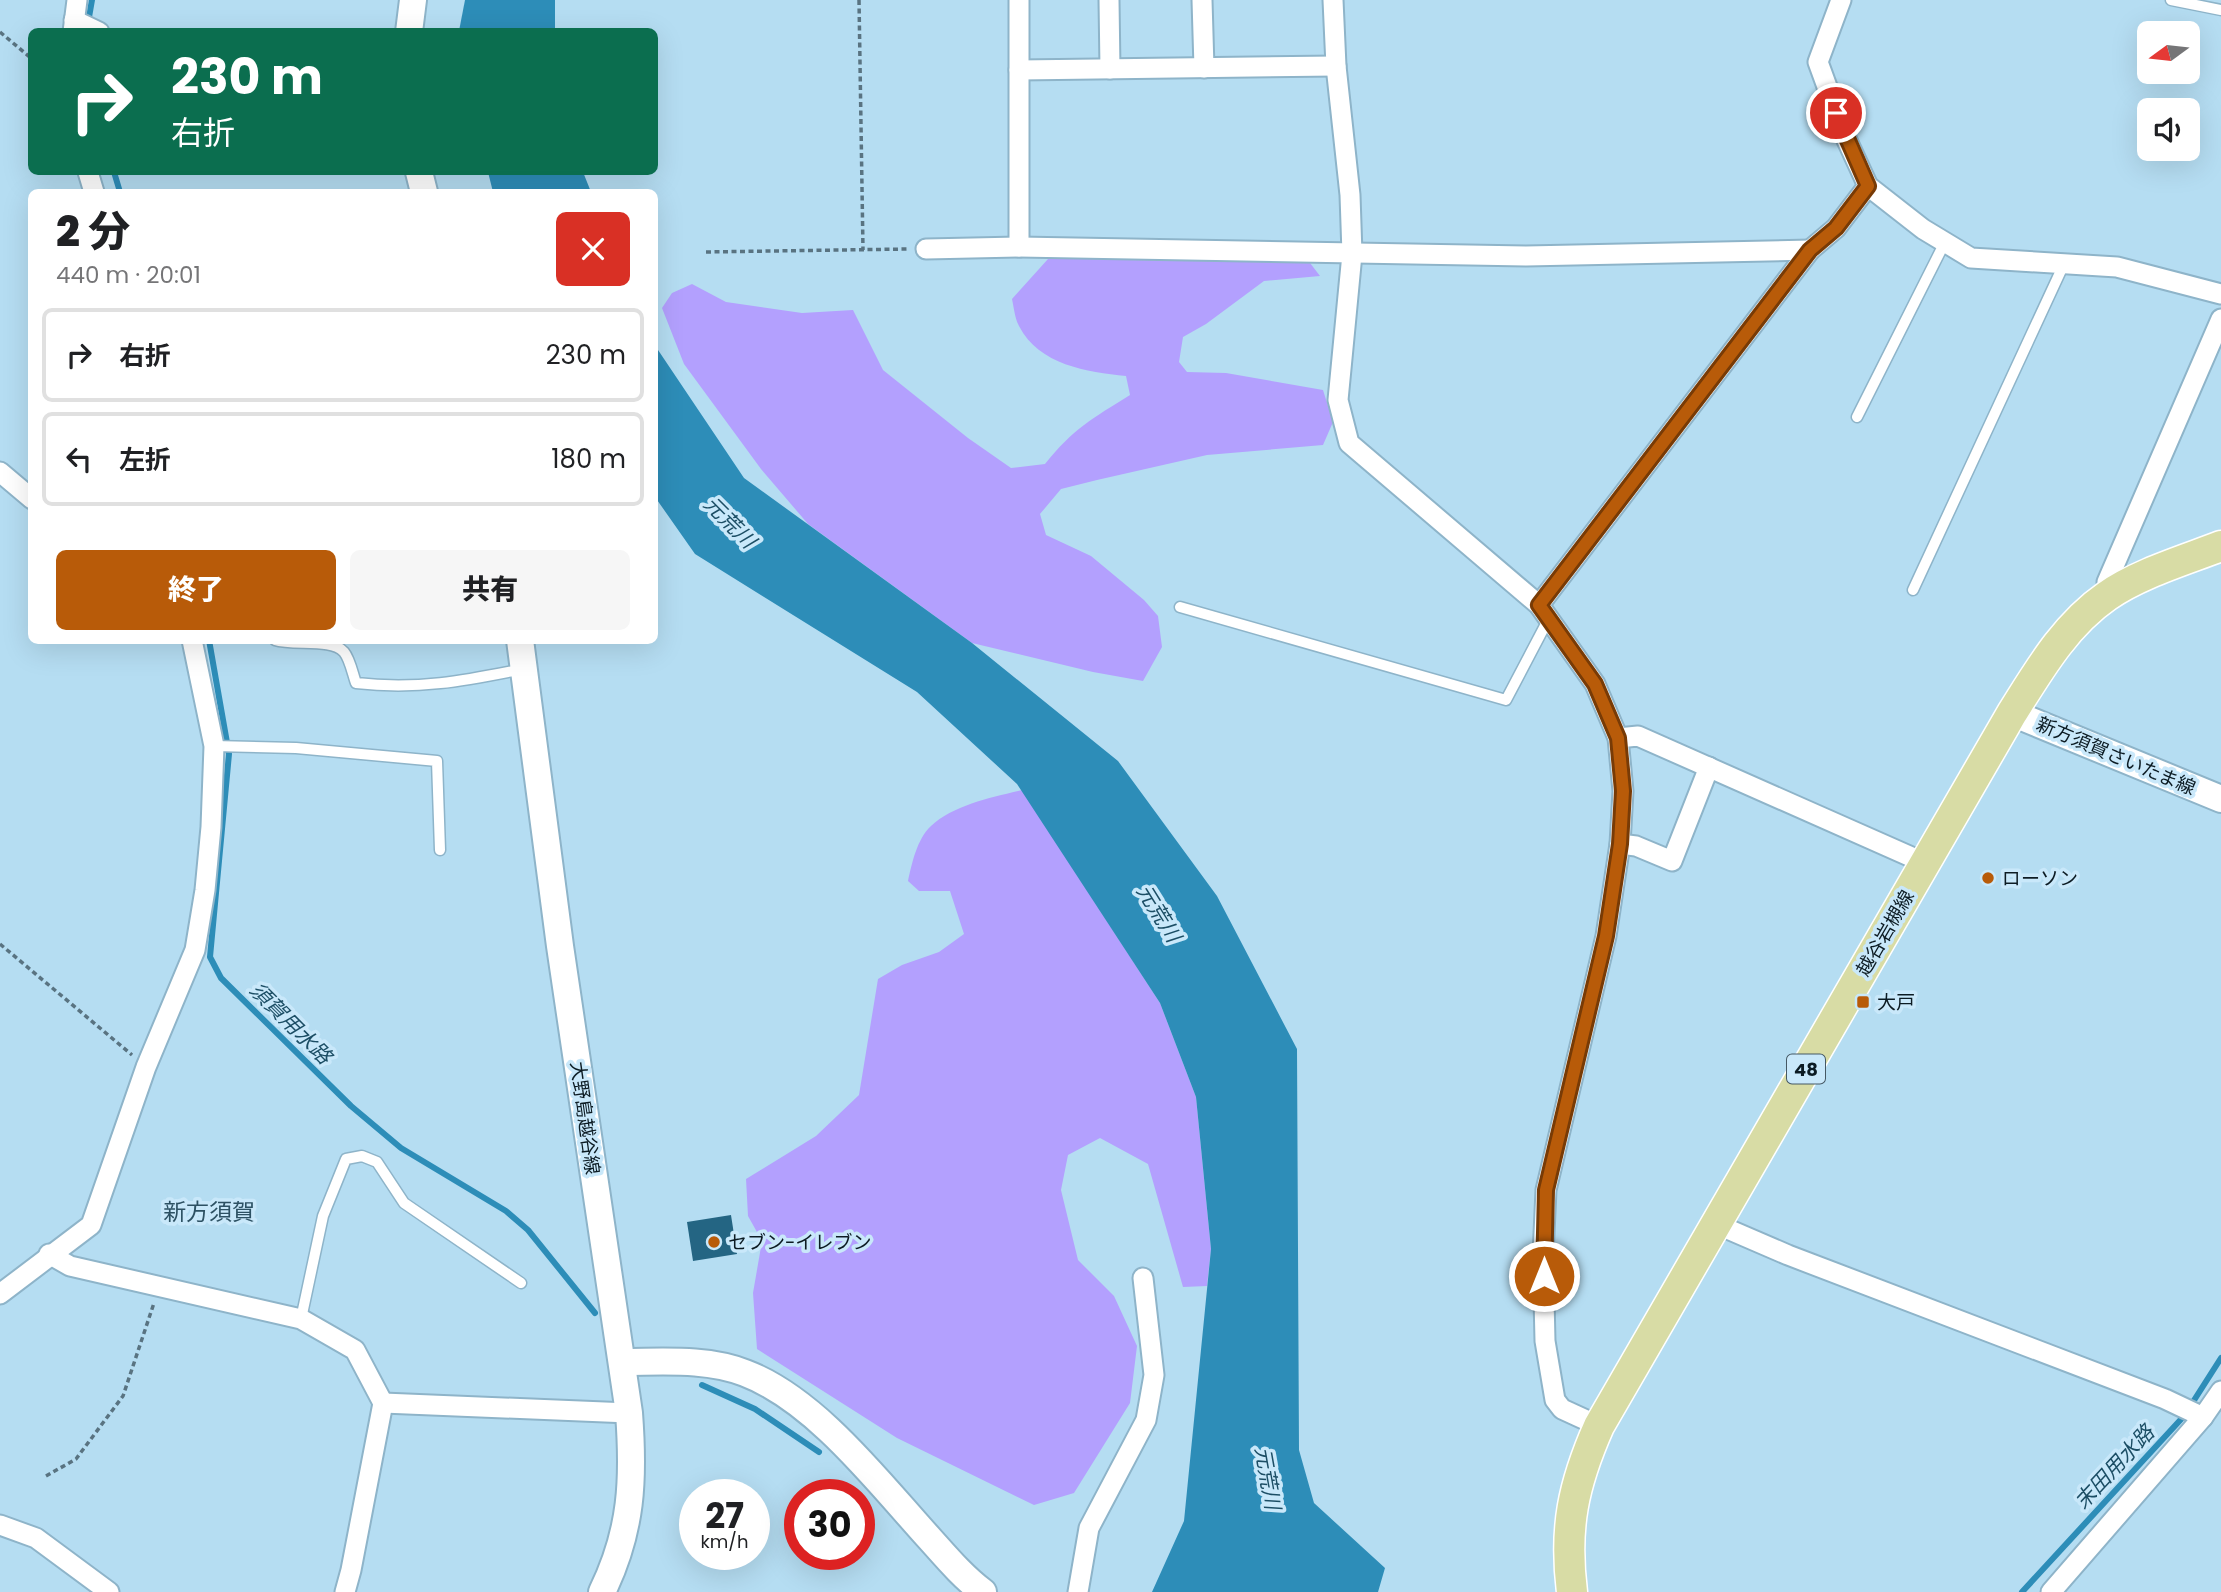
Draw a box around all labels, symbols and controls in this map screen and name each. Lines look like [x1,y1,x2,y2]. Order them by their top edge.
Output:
north arrow [2137,21,2200,84]
map controls [2137,21,2200,161]
text: 230 m [171,43,323,111]
icon: right [56,56,147,147]
pin [1806,83,1866,143]
icon: arrive [1817,94,1855,132]
button: sound [2137,98,2200,161]
text: 右折 [171,110,235,155]
text: 2 分 [56,202,130,261]
button: close [556,212,630,286]
text: 440 m · 20:01 [56,259,201,291]
icon: right [60,336,98,374]
text: 230 m [546,337,626,373]
text: 右折 [119,338,171,374]
icon: left [60,440,98,478]
text: 180 m [551,441,626,477]
text: 左折 [119,442,171,478]
water label: 元荒川 [697,489,764,556]
button: 終了 [56,550,336,630]
button: 共有 [350,550,630,630]
street label: 新方須賀さいたま線 [2032,710,2200,802]
place label: ローソン [2002,865,2078,892]
marker: ローソン [1980,870,1996,886]
water label: 元荒川 [1130,879,1189,949]
street label: 越谷岩槻線 [1850,885,1920,981]
water label: 須賀用水路 [244,976,340,1072]
place label: 大戸 [1877,989,1915,1016]
marker: 大戸 [1855,994,1871,1010]
road number: 48 [1787,1054,1825,1084]
street label: 大野島越谷線 [564,1060,606,1176]
district label: 新方須賀 [163,1196,255,1228]
place label: セブン-イレブン [728,1229,871,1256]
marker: セブン-イレブン [706,1234,722,1250]
position arrow [1507,1239,1581,1313]
water label: 末田用水路 [2068,1417,2162,1515]
water label: 元荒川 [1248,1444,1288,1514]
speed limit sign: 30 [784,1479,875,1570]
text: 27 [705,1491,744,1540]
text: km/h [701,1529,748,1554]

